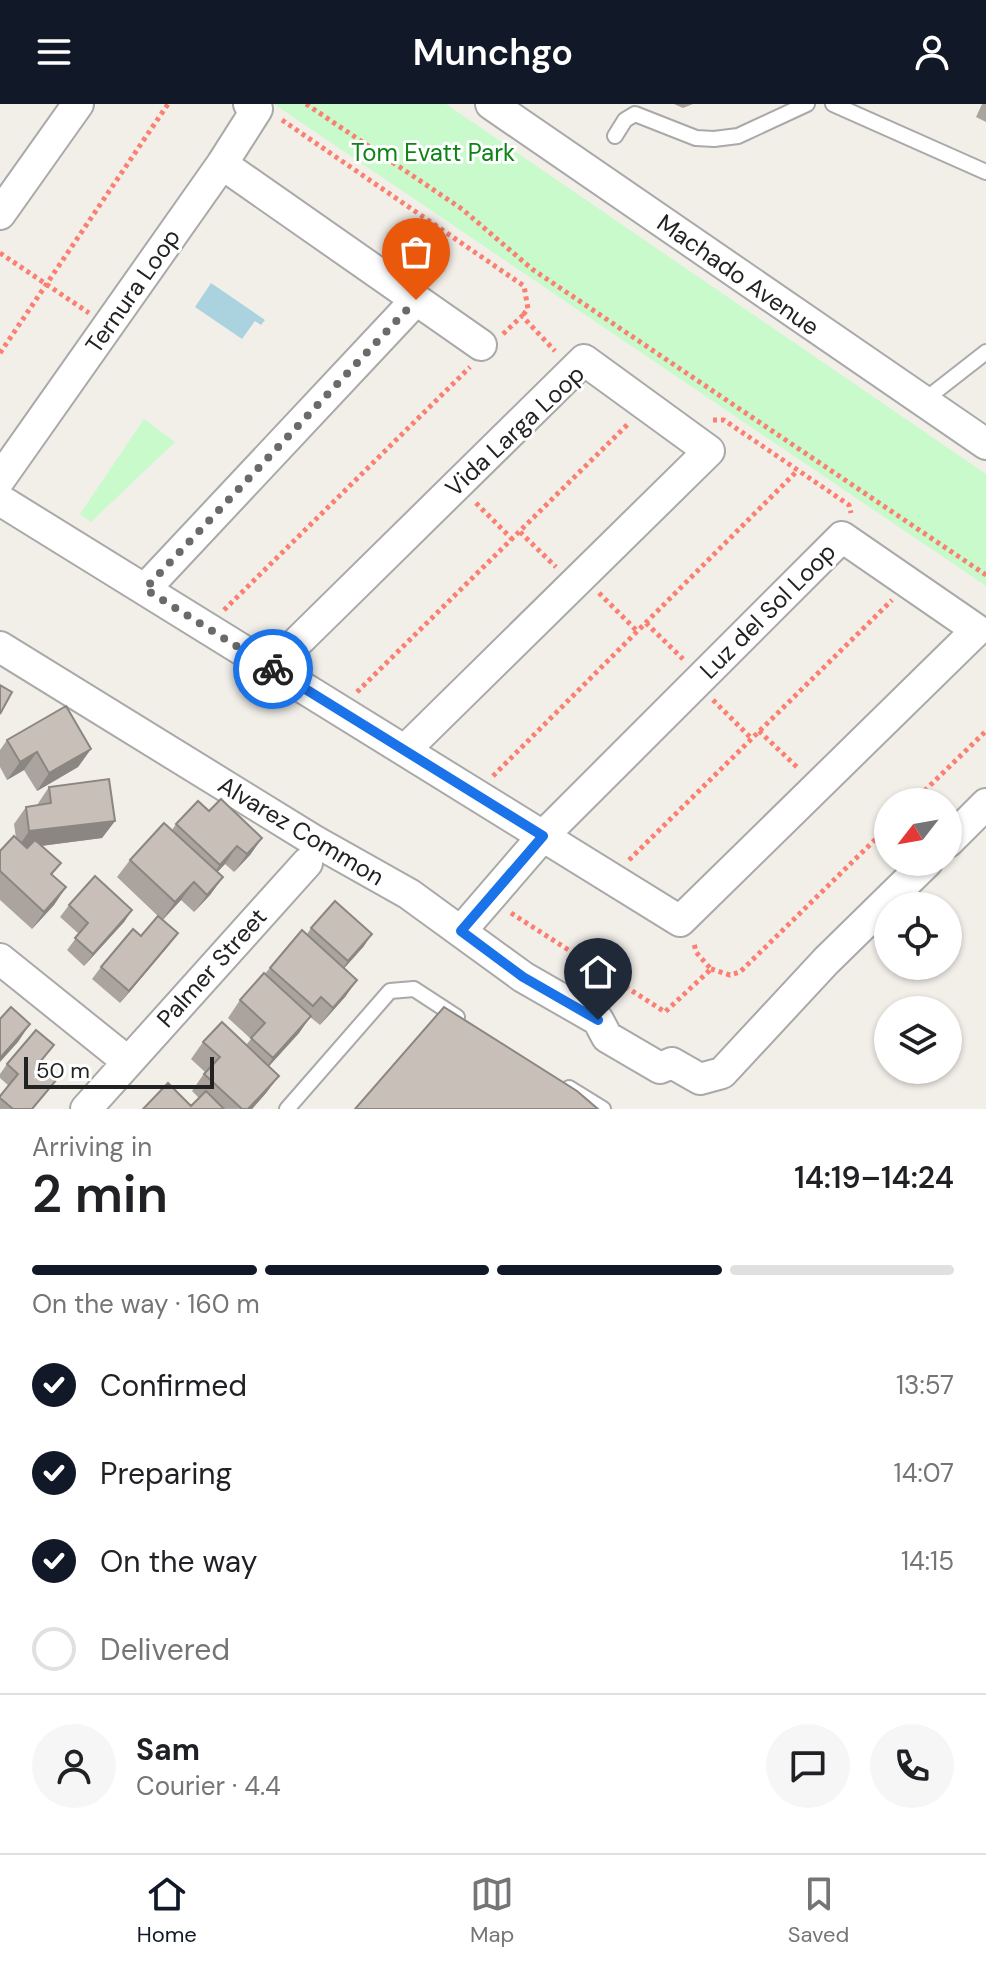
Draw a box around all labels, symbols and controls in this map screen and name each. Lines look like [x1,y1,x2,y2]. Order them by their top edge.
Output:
text: Munchgo [413,29,573,76]
icon: menu [32,30,76,74]
icon: person [910,30,954,74]
park label: Tom Evatt Park [351,137,515,168]
street label: Machado Avenue [651,207,825,342]
pin [382,218,450,300]
street label: Ternura Loop [78,222,187,359]
icon: bag [394,230,438,274]
street label: Vida Larga Loop [439,358,591,503]
street label: Luz del Sol Loop [693,536,842,685]
courier [233,629,313,709]
icon: bike [251,647,295,691]
street label: Alvarez Common [213,769,390,892]
north arrow [874,788,962,876]
map controls [874,788,962,1084]
button: locate [874,892,962,980]
street label: Palmer Street [150,902,273,1034]
pin [564,938,632,1020]
icon: home [576,950,620,994]
button: layers [874,996,962,1084]
scale bar [24,1053,214,1089]
text: 50 m [36,1056,90,1085]
text: Arriving in [32,1130,152,1164]
text: 14:19–14:24 [794,1158,954,1197]
text: 2 min [32,1160,168,1228]
text: On the way · 160 m [32,1287,260,1321]
icon: check [32,1363,76,1407]
text: Confirmed [100,1366,247,1405]
text: 13:57 [896,1368,954,1402]
icon: check [32,1451,76,1495]
text: Preparing [100,1454,232,1493]
text: 14:07 [894,1456,954,1490]
icon: check [32,1539,76,1583]
text: On the way [100,1542,257,1581]
text: 14:15 [901,1544,954,1578]
text: Delivered [100,1630,230,1669]
button: person [32,1724,116,1808]
button: chat [766,1724,850,1808]
button: phone [870,1724,954,1808]
text: Sam [136,1730,200,1769]
text: Courier · 4.4 [136,1769,281,1803]
tab: Home [137,1872,197,1949]
tab: Map [470,1872,514,1949]
tab: Saved [788,1872,849,1949]

